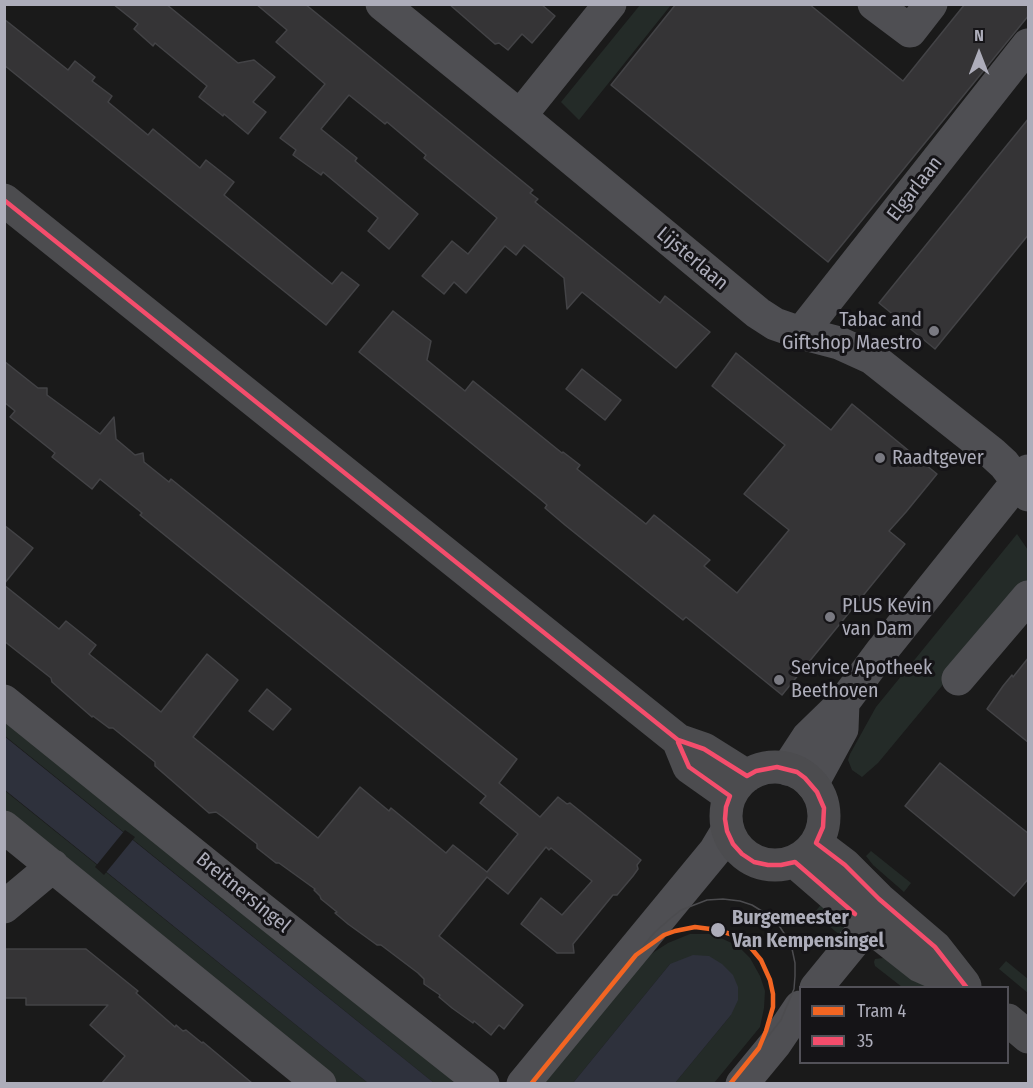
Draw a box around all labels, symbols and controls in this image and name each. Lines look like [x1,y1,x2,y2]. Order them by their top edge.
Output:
north arrow [949,24,1009,84]
text: N [974,26,984,45]
street label: Elgarlaan [882,152,948,226]
street label: Lijsterlaan [651,222,733,296]
place label: Tabac and Giftshop Maestro [782,308,922,355]
marker: Tabac and Giftshop Maestro [927,324,941,338]
place label: Raadtgever [892,446,984,470]
marker: Raadtgever [873,451,887,465]
place label: PLUS Kevin van Dam [842,594,932,641]
marker: PLUS Kevin van Dam [823,610,837,624]
place label: Service Apotheek Beethoven [791,656,932,703]
marker: Service Apotheek Beethoven [772,673,786,687]
street label: Breitnersingel [191,848,295,938]
place label: Burgemeester Van Kempensingel [732,906,884,953]
marker: Burgemeester Van Kempensingel [709,921,727,939]
legend [799,986,1009,1064]
text: Tram 4 [857,1000,906,1022]
text: 35 [857,1030,873,1052]

